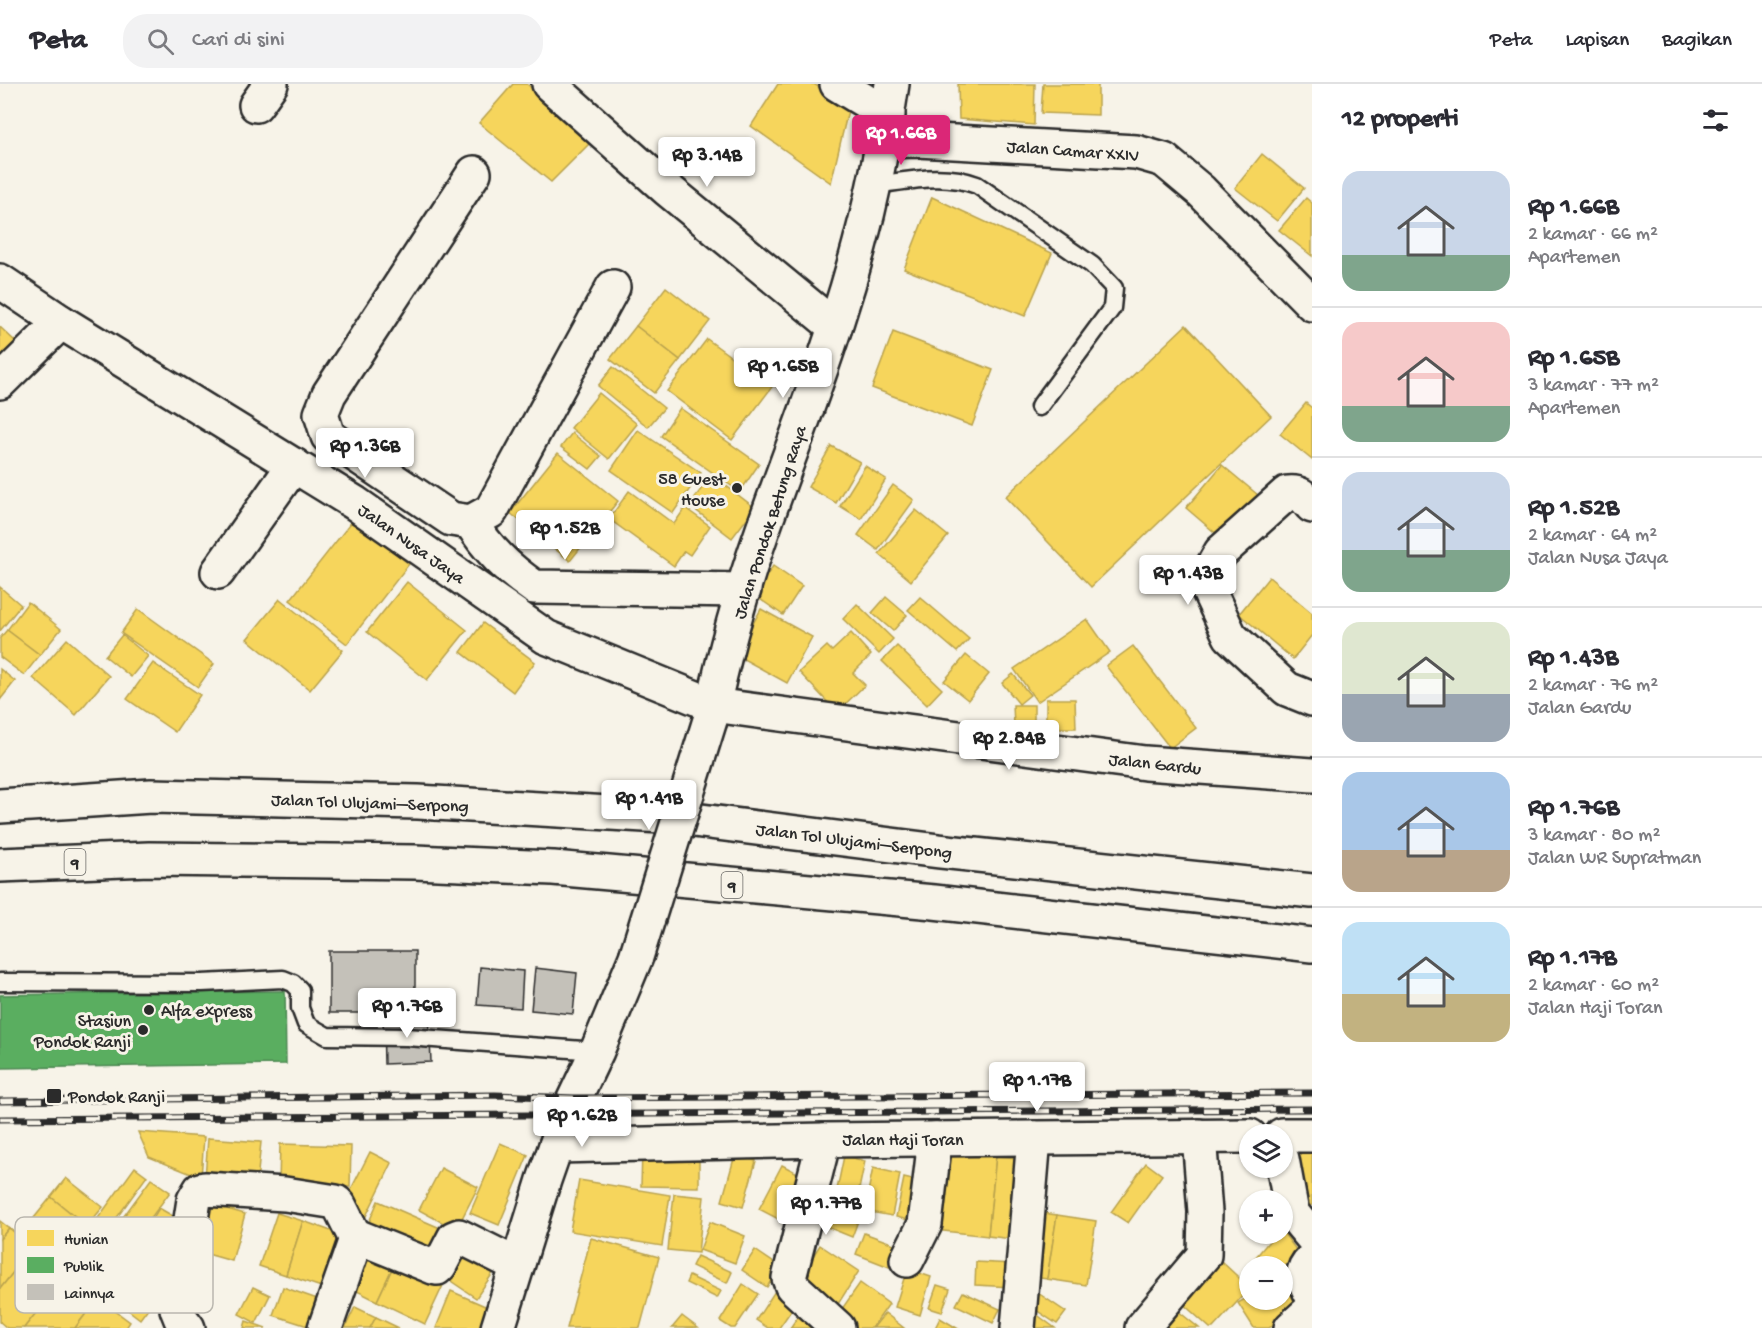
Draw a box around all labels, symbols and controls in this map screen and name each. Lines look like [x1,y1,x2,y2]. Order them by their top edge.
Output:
search box [123,14,543,68]
text: Peta [30,25,87,58]
icon: search [144,25,177,58]
text: Cari di sini [192,28,285,54]
text: Peta [1490,29,1533,54]
text: Lapisan [1566,29,1629,54]
text: Bagikan [1662,29,1732,54]
icon: filters [1699,104,1732,137]
text: 12 properti [1342,105,1459,136]
pin: Rp 1.66B [839,115,963,166]
text: Rp 1.66B [866,123,936,146]
pin: Rp 3.14B [645,137,769,188]
street label: Jalan Camar XXIV [1006,137,1140,168]
text: Rp 3.14B [672,145,742,168]
text: Rp 1.66B [1528,193,1619,224]
icon: home [1390,195,1462,267]
text: 2 kamar · 66 m² [1528,224,1658,247]
text: Apartemen [1528,247,1620,270]
text: Rp 1.65B [1528,344,1619,375]
icon: home [1390,346,1462,418]
pin: Rp 1.65B [721,348,845,399]
text: Rp 1.65B [748,356,818,379]
text: 3 kamar · 77 m² [1528,375,1659,398]
text: Apartemen [1528,398,1620,421]
street label: Jalan Pondok Betung Raya [730,423,813,622]
pin: Rp 1.36B [303,428,427,479]
text: Rp 1.36B [330,436,400,459]
place label: 58 Guest House [658,470,727,512]
marker: 58 Guest House [730,481,744,495]
text: Rp 1.52B [1528,494,1619,525]
icon: home [1390,496,1462,568]
street label: Jalan Nusa Jaya [353,500,469,590]
pin: Rp 1.52B [503,510,627,561]
text: Rp 1.52B [530,518,600,541]
text: 2 kamar · 64 m² [1528,525,1657,548]
text: Jalan Nusa Jaya [1528,548,1668,571]
pin: Rp 1.43B [1126,555,1250,606]
text: Rp 1.43B [1153,563,1223,586]
text: Rp 1.43B [1528,644,1618,675]
icon: home [1390,646,1462,718]
text: 2 kamar · 76 m² [1528,675,1658,698]
text: Jalan Gardu [1528,698,1631,721]
pin: Rp 2.84B [947,720,1071,771]
text: Rp 2.84B [973,728,1045,751]
street label: Jalan Gardu [1107,750,1203,781]
pin: Rp 1.41B [587,780,711,831]
text: Rp 1.41B [615,788,683,811]
street label: Jalan Tol Ulujami–Serpong [271,791,469,818]
text: Rp 1.76B [1528,794,1619,825]
icon: home [1390,796,1462,868]
street label: Jalan Tol Ulujami–Serpong [754,820,953,865]
text: 3 kamar · 80 m² [1528,825,1660,848]
text: Jalan WR Supratman [1528,848,1701,871]
road number: 9 [64,849,86,875]
road number: 9 [722,872,742,898]
text: Rp 1.17B [1528,944,1617,975]
icon: home [1390,946,1462,1018]
text: 2 kamar · 60 m² [1528,975,1659,998]
pin: Rp 1.76B [345,988,469,1039]
text: Rp 1.76B [372,996,442,1019]
text: Jalan Haji Toran [1528,998,1663,1021]
place label: Alfa express [161,1002,253,1023]
marker: Alfa express [142,1003,156,1017]
place label: Stasiun Pondok Ranji [33,1012,131,1054]
marker: Stasiun Pondok Ranji [136,1023,150,1037]
pin: Rp 1.17B [975,1062,1099,1113]
text: Rp 1.17B [1003,1070,1071,1093]
marker: Pondok Ranji [45,1087,63,1105]
place label: Pondok Ranji [67,1088,165,1109]
pin: Rp 1.62B [520,1097,644,1148]
text: Rp 1.62B [547,1105,617,1128]
map controls [1239,1124,1293,1310]
button: layers [1239,1124,1293,1178]
street label: Jalan Haji Toran [842,1131,964,1152]
pin: Rp 1.77B [764,1185,888,1236]
button: + [1239,1190,1293,1244]
text: Rp 1.77B [791,1193,861,1216]
legend [15,1217,213,1313]
text: Hunian [64,1232,109,1251]
button: − [1239,1256,1293,1310]
text: Publik [63,1259,105,1278]
text: Lainnya [64,1286,115,1305]

